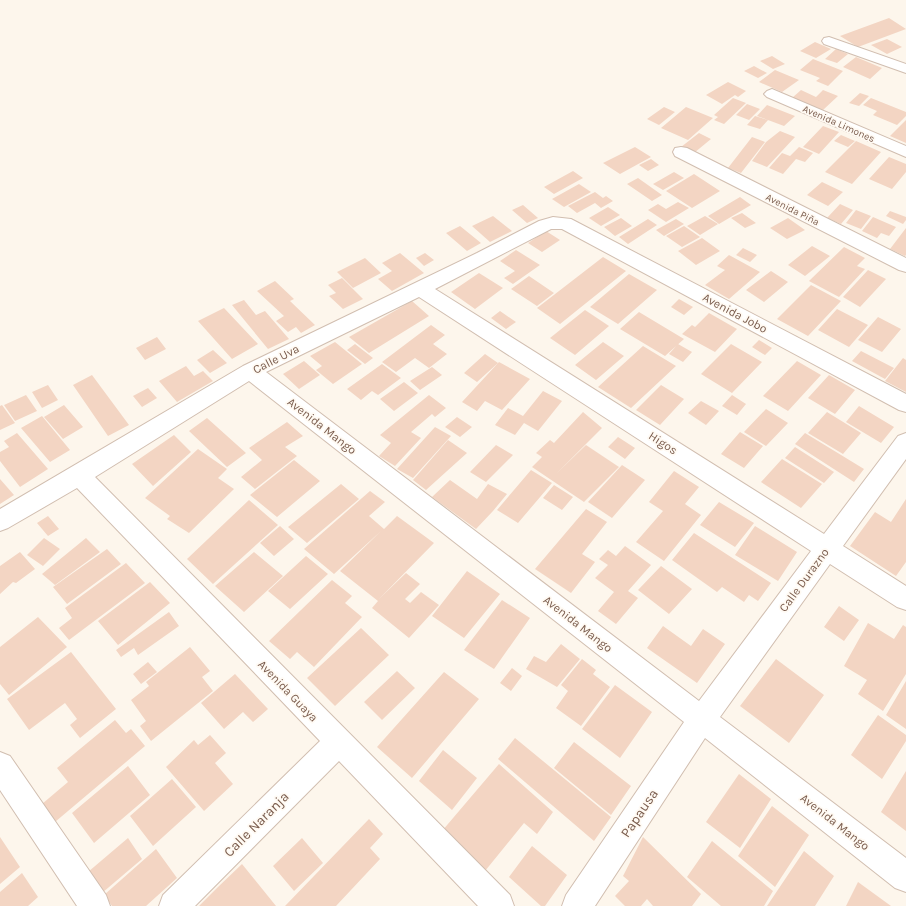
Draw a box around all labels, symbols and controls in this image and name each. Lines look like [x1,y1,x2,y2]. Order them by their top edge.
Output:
street label: Avenida Limones [801,103,876,145]
street label: Avenida Piña [764,191,821,229]
street label: Avenida Jobo [700,290,770,336]
street label: Calle Uva [250,341,302,377]
street label: Avenida Mango [285,395,359,457]
street label: Higos [646,429,680,457]
street label: Calle Durazno [776,545,832,615]
street label: Avenida Mango [541,593,615,655]
street label: Avenida Guaya [255,657,321,725]
street label: Papausa [617,786,662,841]
street label: Calle Naranja [220,788,293,861]
street label: Avenida Mango [798,791,872,853]

